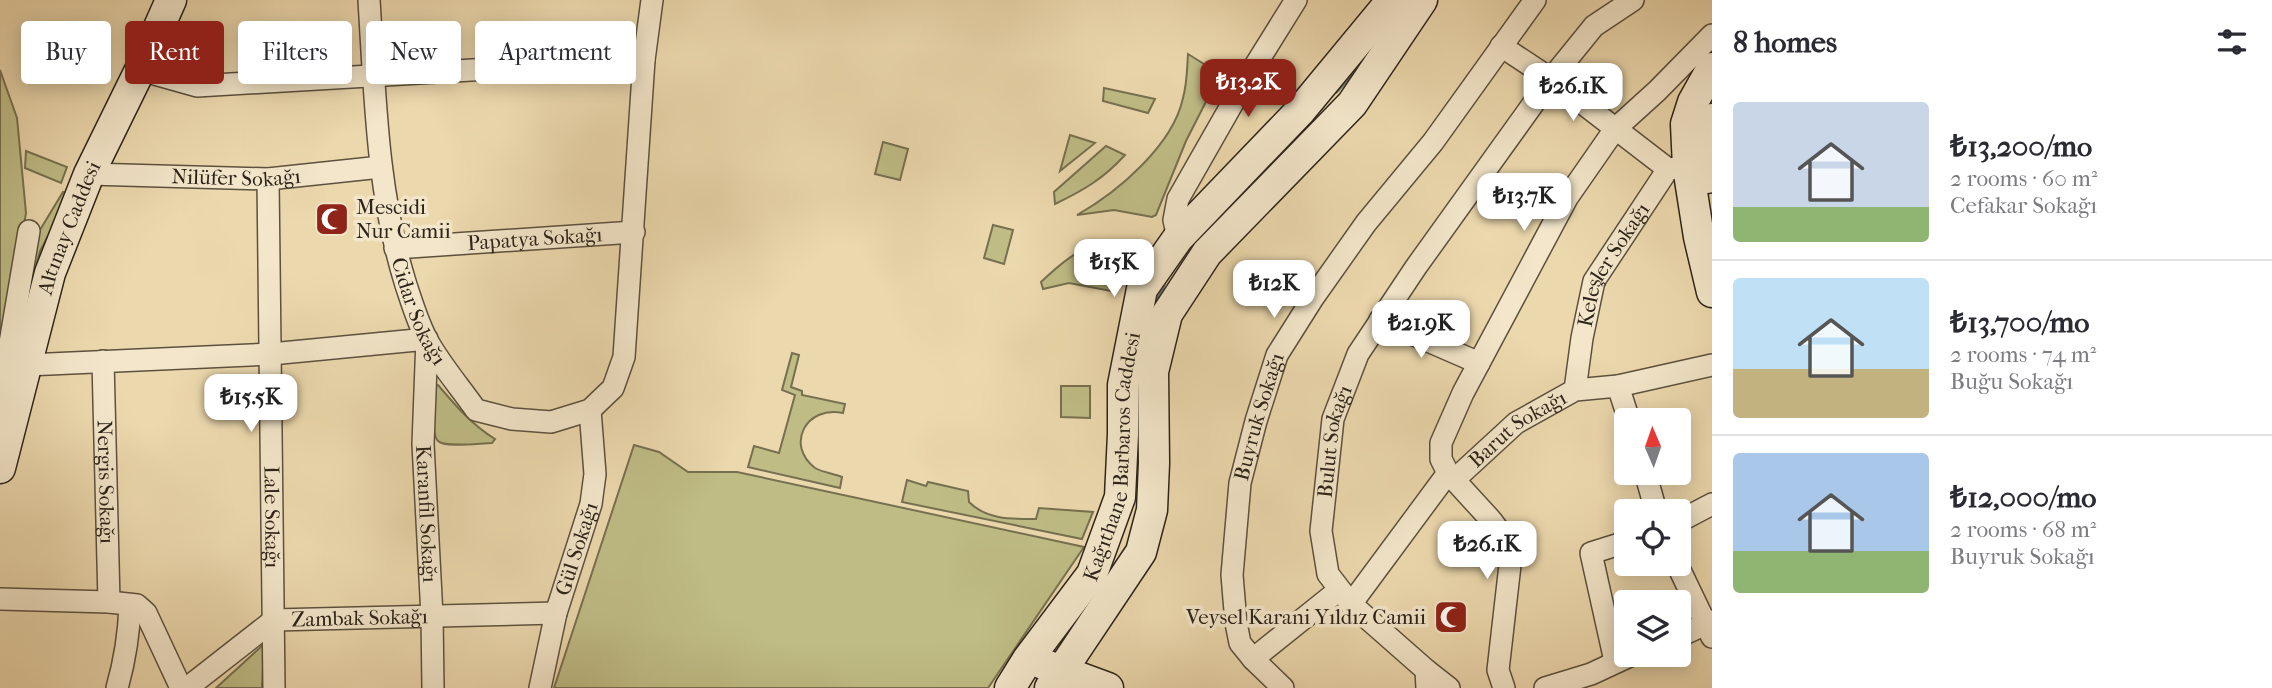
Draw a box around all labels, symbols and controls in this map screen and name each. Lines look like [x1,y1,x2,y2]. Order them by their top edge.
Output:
chip: Buy [21,21,111,84]
chip: Rent [125,21,224,84]
chip: Filters [238,21,352,84]
chip: New [366,21,461,84]
chip: Apartment [475,21,636,84]
icon: filters [2213,23,2251,61]
text: 8 homes [1733,25,1837,60]
pin: ₺13.2K [1191,60,1305,119]
pin: ₺26.1K [1516,64,1630,123]
text: ₺13.2K [1216,68,1280,95]
text: ₺26.1K [1540,72,1606,99]
text: ₺13,200/mo [1950,129,2092,164]
icon: home [1789,130,1873,214]
street label: Altınay Caddesi [33,157,105,298]
street label: Nilüfer Sokağı [171,164,302,191]
text: 2 rooms · 60 m² [1950,165,2097,192]
pin: ₺13.7K [1467,174,1581,233]
text: ₺13.7K [1493,182,1555,209]
text: Cefakar Sokağı [1950,192,2097,219]
place label: Mescidi Nur Camii [356,195,451,243]
street label: Keleşler Sokağı [1573,198,1654,329]
mosque icon: Mescidi Nur Camii [313,200,351,238]
street label: Papatya Sokağı [466,222,603,255]
pin: ₺15K [1073,240,1155,299]
text: ₺15K [1090,248,1138,275]
street label: Cidar Sokağı [387,255,451,370]
pin: ₺12K [1233,260,1315,320]
text: ₺12K [1249,269,1299,296]
pin: ₺21.9K [1364,300,1478,360]
text: ₺13,700/mo [1950,305,2090,340]
icon: home [1789,306,1873,390]
text: ₺21.9K [1388,309,1454,336]
street label: Kağıthane Barbaros Caddesi [1078,330,1145,585]
text: 2 rooms · 74 m² [1950,341,2096,368]
street label: Buyruk Sokağı [1229,350,1289,483]
text: Buğu Sokağı [1950,368,2073,395]
pin: ₺15.5K [194,374,308,434]
street label: Bulut Sokağı [1313,382,1357,499]
text: ₺15.5K [220,383,282,410]
street label: Barut Sokağı [1464,385,1570,472]
north arrow [1614,408,1690,485]
map controls [1614,408,1691,667]
street label: Nergis Sokağı [92,420,120,544]
street label: Karanfil Sokağı [411,445,442,583]
street label: Lale Sokağı [259,466,285,568]
text: ₺12,000/mo [1950,480,2097,515]
icon: home [1789,481,1873,565]
street label: Gül Sokağı [550,499,603,598]
button: locate [1614,499,1691,576]
text: 2 rooms · 68 m² [1950,516,2096,543]
pin: ₺26.1K [1430,522,1544,581]
text: ₺26.1K [1454,530,1520,557]
text: Buyruk Sokağı [1950,543,2094,570]
button: layers [1614,590,1691,667]
mosque icon: Veysel Karani Yıldız Camii [1432,598,1470,636]
street label: Zambak Sokağı [291,604,428,632]
place label: Veysel Karani Yıldız Camii [1185,605,1426,629]

